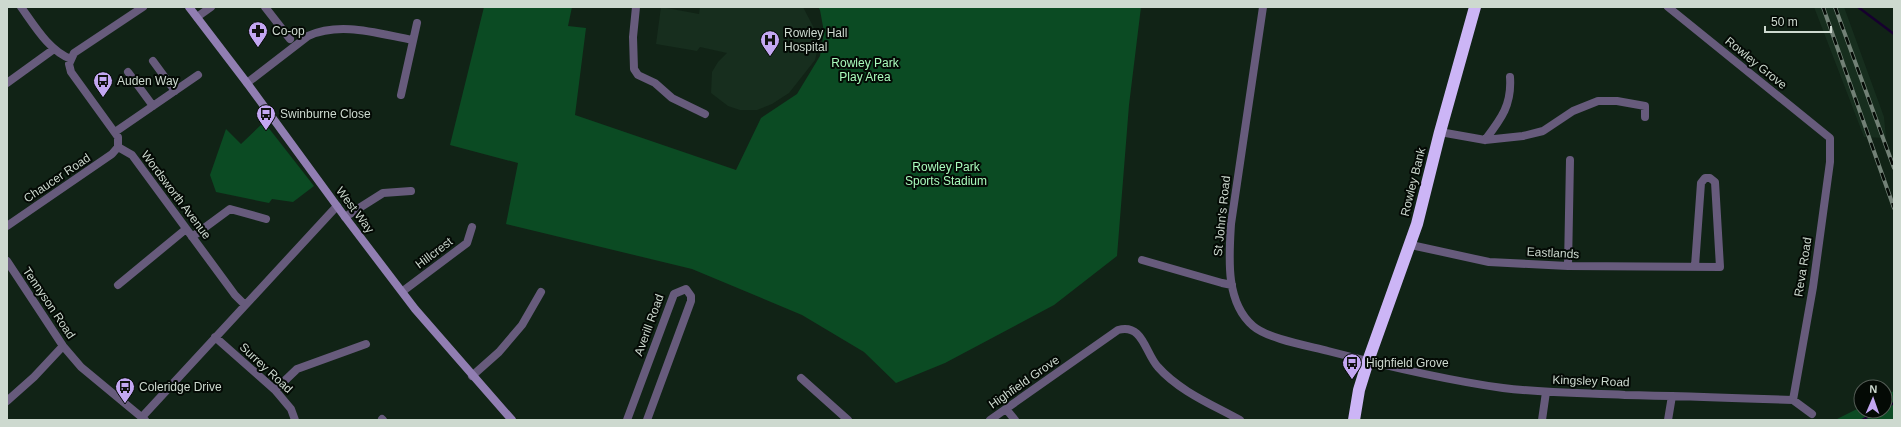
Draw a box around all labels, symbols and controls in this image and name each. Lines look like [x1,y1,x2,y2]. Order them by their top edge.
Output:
scale bar [1765,8,1831,34]
text: 50 m [1771,15,1798,29]
pharmacy icon: Co-op [247,20,269,48]
place label: Co-op [272,24,305,38]
place label: Rowley Hall Hospital [784,26,847,54]
hospital icon: Rowley Hall Hospital [759,29,781,57]
street label: Rowley Grove [1722,34,1790,92]
park label: Rowley Park Play Area [831,56,900,84]
bus stop icon: Auden Way [92,70,114,98]
place label: Auden Way [117,74,179,88]
bus stop icon: Swinburne Close [255,103,277,131]
place label: Swinburne Close [280,107,371,121]
street label: Rowley Bank [1398,145,1429,218]
street label: Wordsworth Avenue [138,148,214,242]
street label: Chaucer Road [21,151,93,205]
park label: Rowley Park Sports Stadium [905,160,987,188]
street label: St John's Road [1211,175,1233,257]
street label: West Way [333,184,377,236]
street label: Hillcrest [413,234,456,271]
street label: Reva Road [1791,236,1815,298]
street label: Eastlands [1526,245,1580,261]
street label: Tennyson Road [20,265,78,341]
street label: Averill Road [631,292,667,358]
street label: Surrey Road [237,340,295,396]
street label: Highfield Grove [986,352,1062,411]
bus stop icon: Highfield Grove [1341,352,1363,380]
place label: Highfield Grove [1366,356,1449,370]
street label: Kingsley Road [1552,373,1630,389]
bus stop icon: Coleridge Drive [114,376,136,404]
north arrow [1853,379,1893,419]
place label: Coleridge Drive [139,380,222,394]
text: N [1869,383,1878,395]

